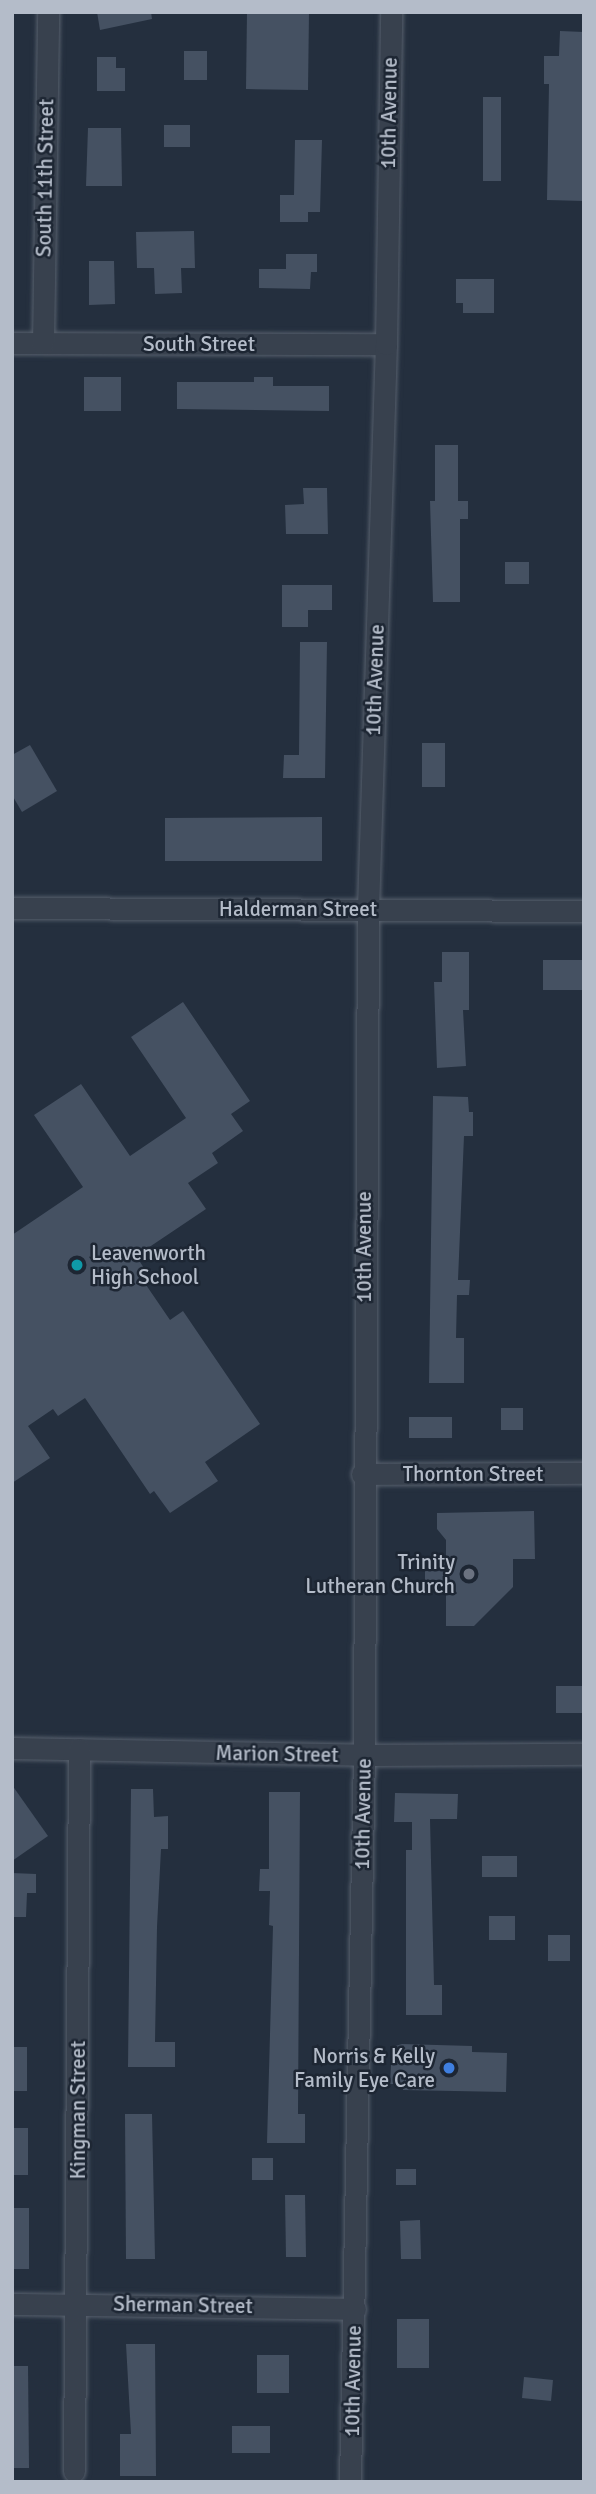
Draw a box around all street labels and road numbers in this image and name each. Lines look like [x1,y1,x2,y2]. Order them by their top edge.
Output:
street label: 10th Avenue [375,57,403,169]
street label: South 11th Street [31,99,59,257]
street label: South Street [143,331,255,357]
street label: 10th Avenue [360,624,390,736]
street label: Halderman Street [219,896,377,922]
street label: 10th Avenue [351,1191,377,1303]
street label: Thornton Street [403,1461,543,1487]
street label: Marion Street [215,1740,339,1768]
street label: 10th Avenue [349,1758,377,1870]
street label: Kingman Street [65,2041,91,2179]
street label: Sherman Street [113,2291,253,2319]
street label: 10th Avenue [339,2325,367,2437]

